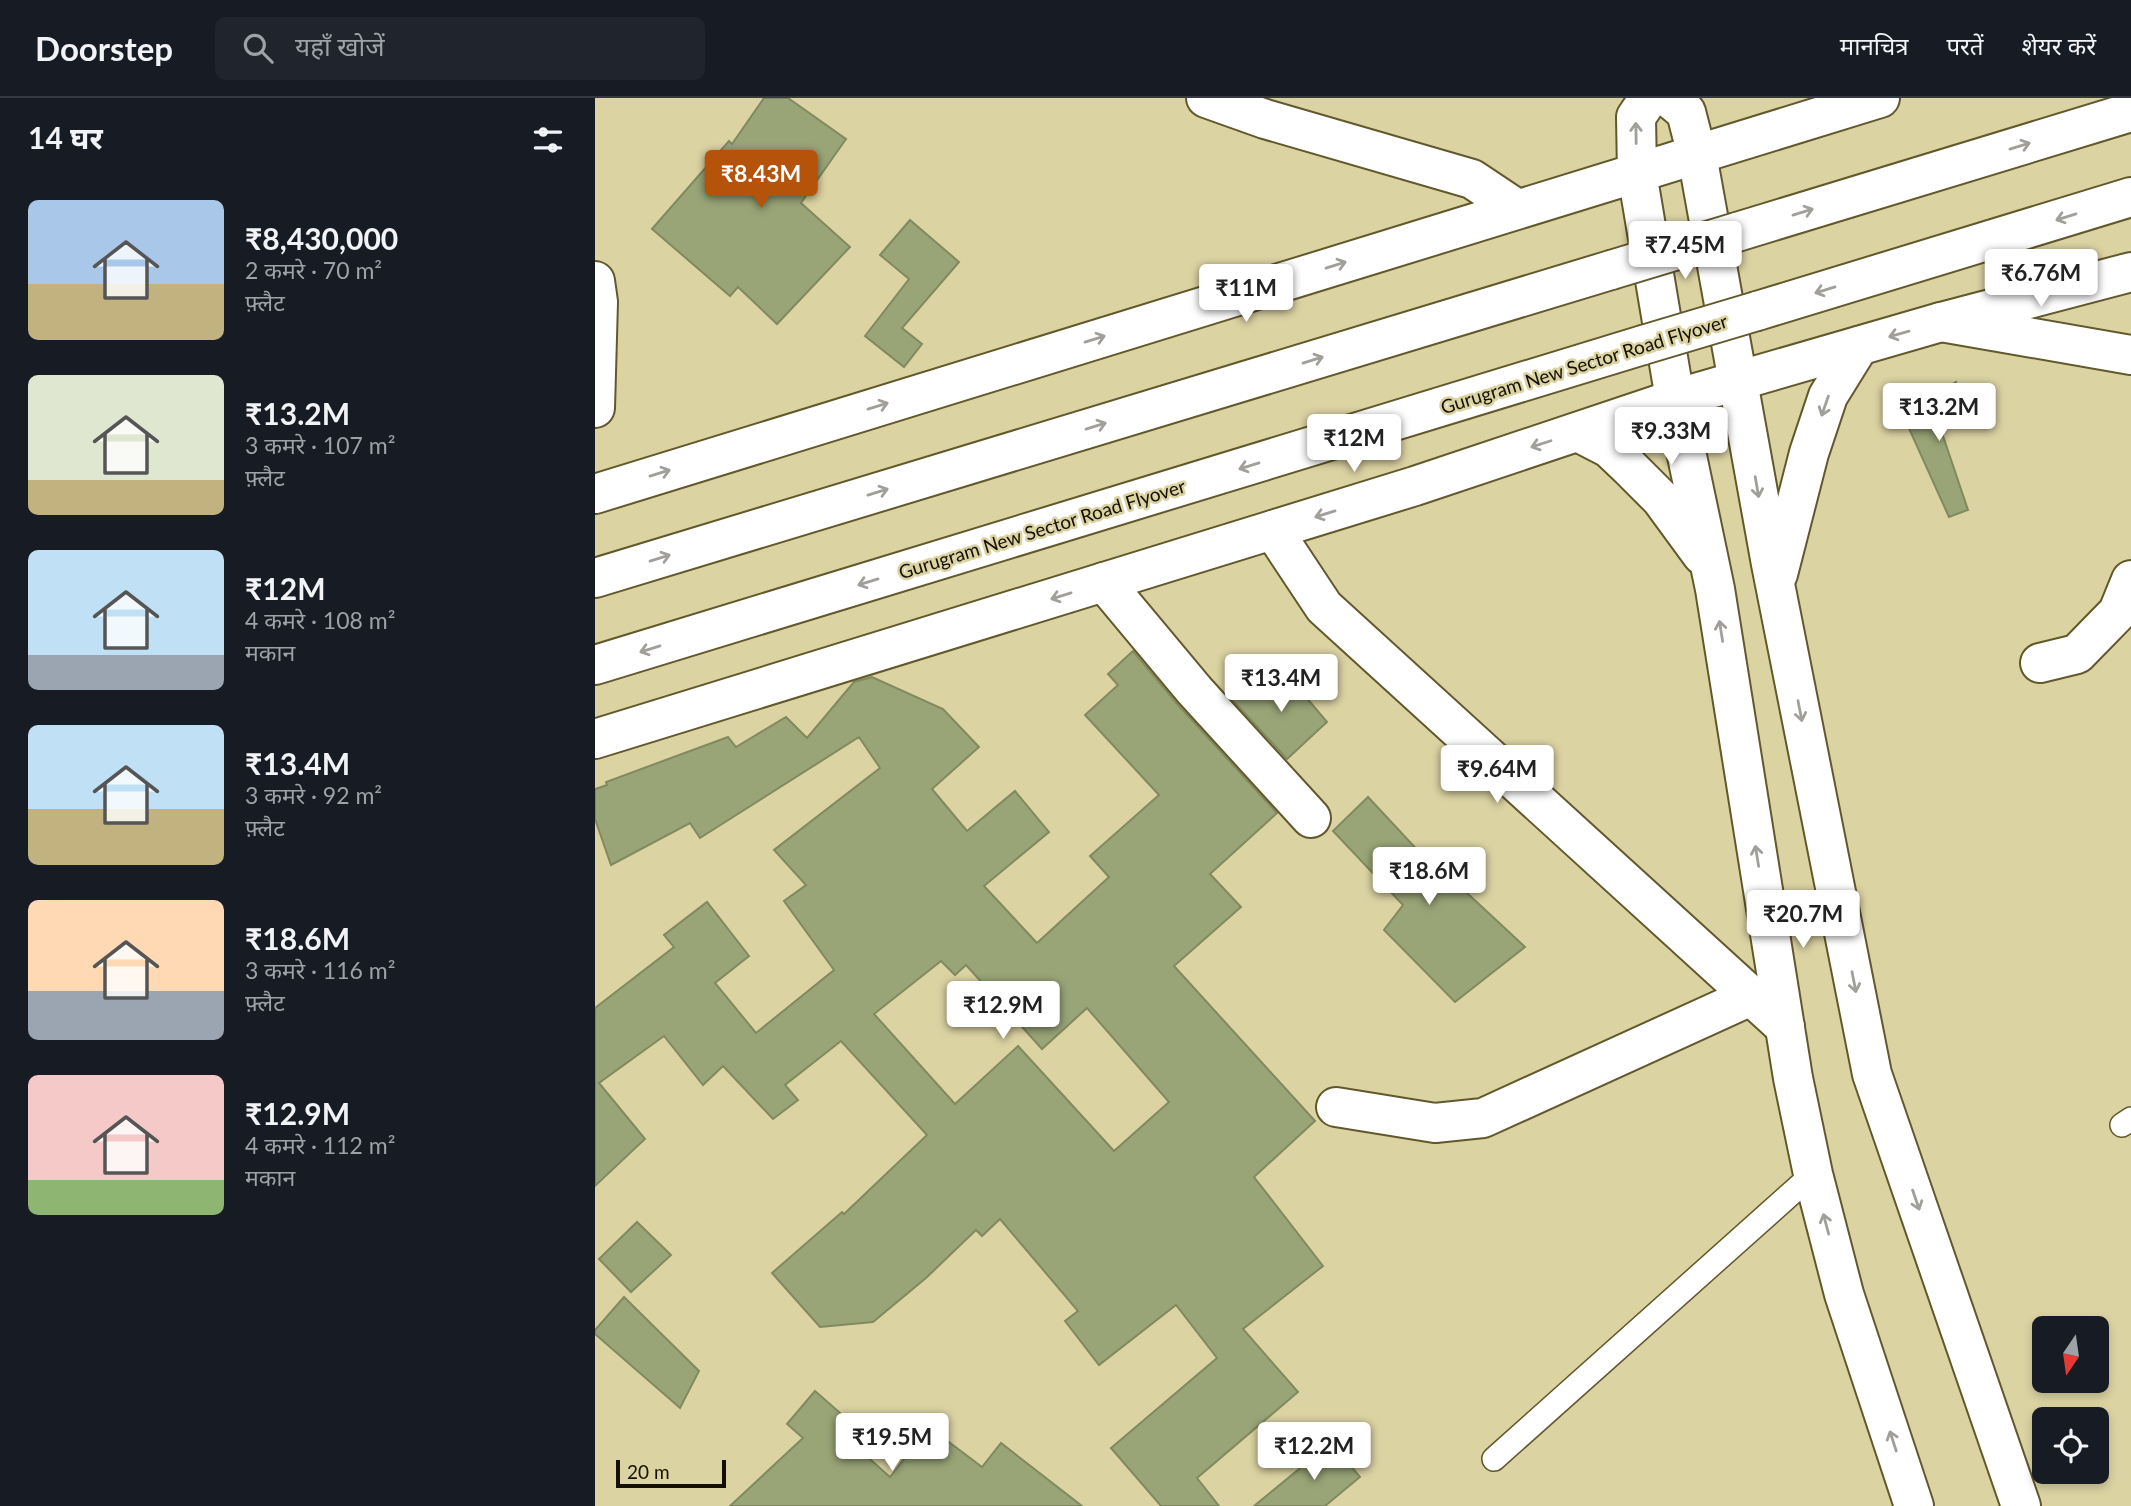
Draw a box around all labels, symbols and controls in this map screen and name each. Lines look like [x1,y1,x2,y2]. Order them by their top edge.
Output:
search box [215,17,705,80]
text: Doorstep [35,28,173,68]
icon: search [239,29,277,67]
text: यहाँ खोजें [295,30,385,62]
text: मानचित्र [1840,31,1908,60]
text: परतें [1946,31,1984,60]
text: शेयर करें [2022,31,2096,60]
text: 14 घर [28,119,103,155]
icon: filters [529,121,567,159]
one-way arrow [1629,122,1643,145]
one-way arrow [2009,138,2031,151]
pin: ₹8.43M [704,150,818,210]
text: ₹8.43M [721,159,801,187]
one-way arrow [1791,204,1813,217]
one-way arrow [2055,211,2077,224]
text: ₹8,430,000 [245,220,398,256]
pin: ₹7.45M [1628,222,1742,281]
icon: home [84,228,168,312]
text: ₹7.45M [1645,230,1725,258]
pin: ₹6.76M [1984,250,2098,309]
text: 2 कमरे · 70 m² [245,256,382,284]
one-way arrow [1324,257,1346,270]
text: ₹6.76M [2001,258,2081,286]
pin: ₹11M [1205,264,1287,324]
text: ₹11M [1215,273,1277,301]
one-way arrow [1814,285,1836,298]
text: फ़्लैट [245,288,285,316]
street label: Gurugram New Sector Road Flyover [1438,309,1730,418]
one-way arrow [1889,329,1911,342]
one-way arrow [1084,332,1106,345]
one-way arrow [1302,353,1324,366]
pin: ₹13.2M [1882,384,1996,443]
text: ₹13.2M [1899,392,1979,420]
one-way arrow [1818,394,1830,416]
text: ₹13.2M [245,395,350,431]
one-way arrow [866,399,888,412]
icon: home [84,403,168,487]
pin: ₹9.33M [1614,408,1728,467]
pin: ₹12M [1313,414,1395,474]
text: ₹9.33M [1631,416,1711,444]
one-way arrow [1084,419,1106,432]
text: ₹12M [1323,423,1385,451]
text: 3 कमरे · 107 m² [245,431,395,459]
one-way arrow [1531,439,1553,451]
one-way arrow [1239,460,1261,473]
text: फ़्लैट [245,463,285,491]
one-way arrow [649,466,671,479]
street label: Gurugram New Sector Road Flyover [896,474,1188,583]
one-way arrow [1751,475,1764,498]
one-way arrow [867,485,889,498]
one-way arrow [1314,508,1336,521]
one-way arrow [649,551,671,564]
text: ₹12M [245,570,326,606]
one-way arrow [857,577,879,590]
icon: home [84,578,168,662]
one-way arrow [1050,590,1072,603]
text: 4 कमरे · 108 m² [245,606,395,634]
one-way arrow [1714,620,1727,643]
text: मकान [245,638,295,666]
one-way arrow [639,643,661,656]
pin: ₹13.4M [1224,654,1338,714]
text: ₹13.4M [1241,663,1321,691]
one-way arrow [1794,699,1807,722]
text: ₹13.4M [245,745,350,781]
pin: ₹9.64M [1440,746,1554,805]
icon: home [84,753,168,837]
text: ₹9.64M [1457,754,1537,782]
text: 3 कमरे · 92 m² [245,781,382,809]
text: फ़्लैट [245,813,285,841]
one-way arrow [1750,845,1763,868]
pin: ₹18.6M [1372,848,1486,907]
text: ₹18.6M [1389,856,1469,884]
pin: ₹20.7M [1746,890,1860,950]
text: ₹20.7M [1763,899,1843,927]
text: ₹18.6M [245,920,350,956]
icon: home [84,928,168,1012]
text: 3 कमरे · 116 m² [245,956,395,984]
one-way arrow [1847,970,1861,993]
pin: ₹12.9M [946,982,1060,1041]
text: फ़्लैट [245,988,285,1016]
text: ₹12.9M [963,990,1043,1018]
text: ₹12.9M [245,1095,350,1131]
icon: home [84,1103,168,1187]
text: 4 कमरे · 112 m² [245,1131,395,1159]
text: मकान [245,1163,295,1191]
one-way arrow [1911,1189,1923,1211]
one-way arrow [1819,1213,1832,1236]
north arrow [2032,1316,2109,1393]
map controls [2032,1316,2109,1484]
button: locate [2032,1407,2109,1484]
pin: ₹19.5M [835,1414,949,1473]
text: ₹19.5M [852,1422,932,1450]
pin: ₹12.2M [1257,1422,1371,1482]
text: ₹12.2M [1274,1431,1354,1459]
one-way arrow [1886,1431,1898,1453]
scale bar [616,1457,726,1489]
text: 20 m [627,1460,670,1483]

